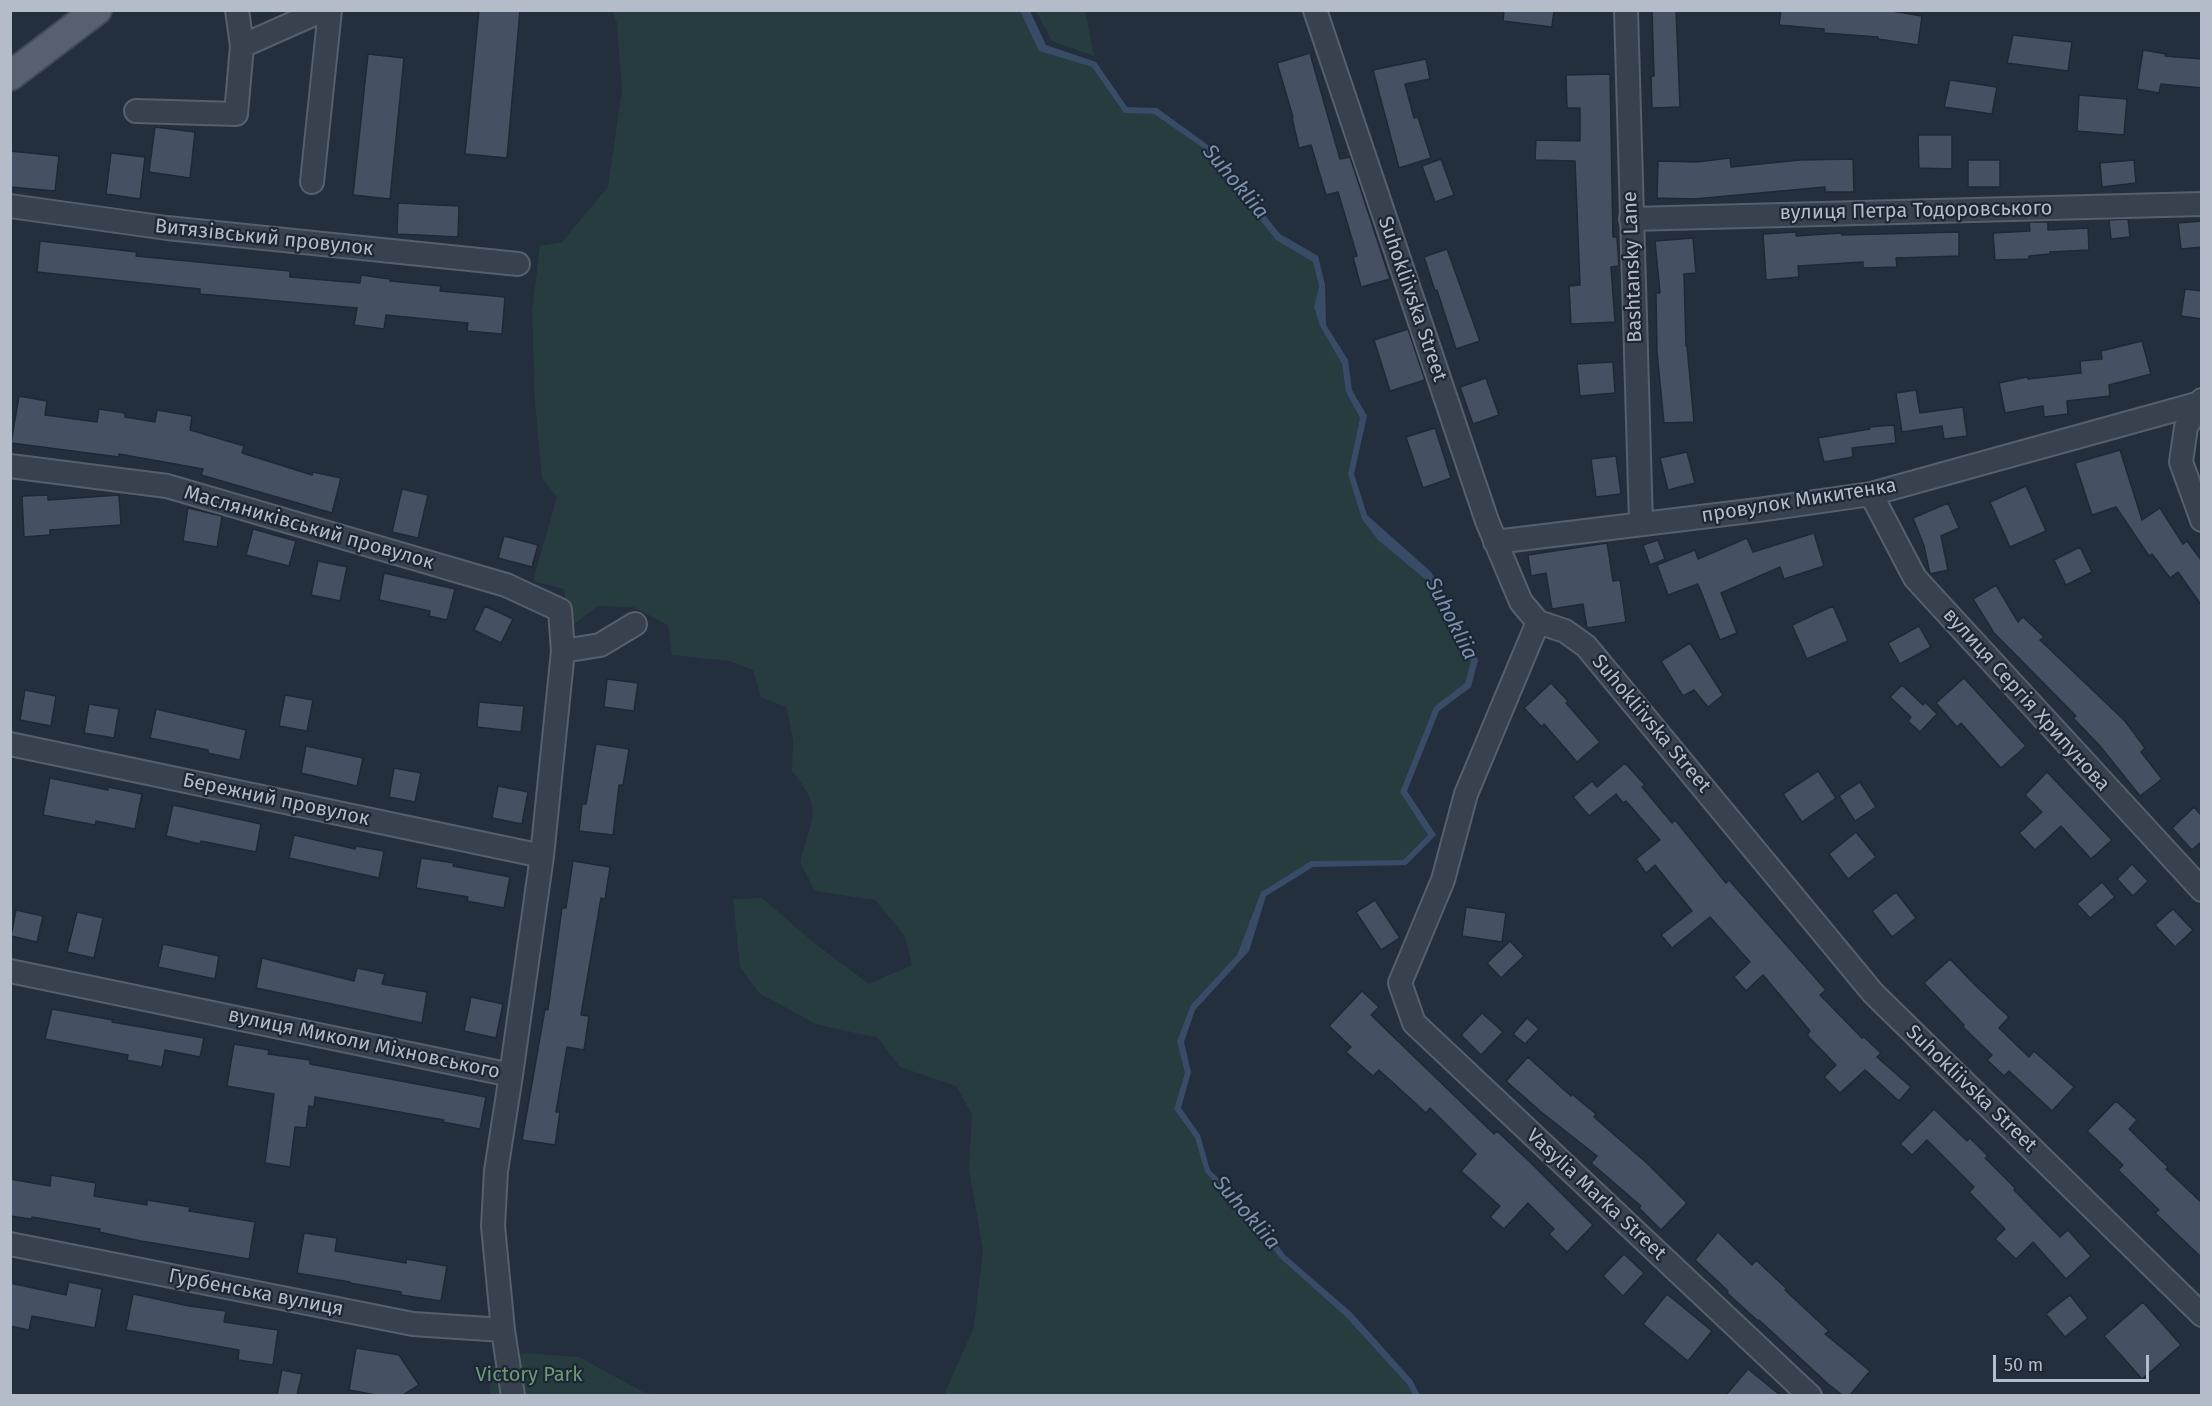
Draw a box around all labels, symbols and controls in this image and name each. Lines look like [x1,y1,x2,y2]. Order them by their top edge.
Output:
water label: Suhokliia [1197,140,1273,224]
street label: Bashtansky Lane [1618,191,1648,343]
street label: вулиця Петра Тодоровського [1779,197,2053,225]
street label: Suhokliivska Street [1373,213,1451,385]
street label: Витязівський провулок [153,215,375,261]
street label: провулок Микитенка [1700,474,1898,528]
street label: Масляниківський провулок [181,481,437,575]
water label: Suhokliia [1420,574,1482,664]
street label: вулиця Сергія Хрипунова [1937,603,2115,797]
street label: Suhokliivska Street [1586,650,1716,798]
street label: Бережний провулок [180,768,372,832]
street label: вулиця Миколи Міхновського [226,1003,502,1085]
street label: Suhokliivska Street [1901,1020,2041,1158]
street label: Vasylia Marka Street [1521,1124,1671,1266]
water label: Suhokliia [1207,1171,1285,1255]
street label: Гурбенська вулиця [167,1264,345,1322]
scale bar [1996,1343,2152,1381]
text: 50 m [2004,1354,2043,1376]
park label: Victory Park [475,1363,583,1387]

